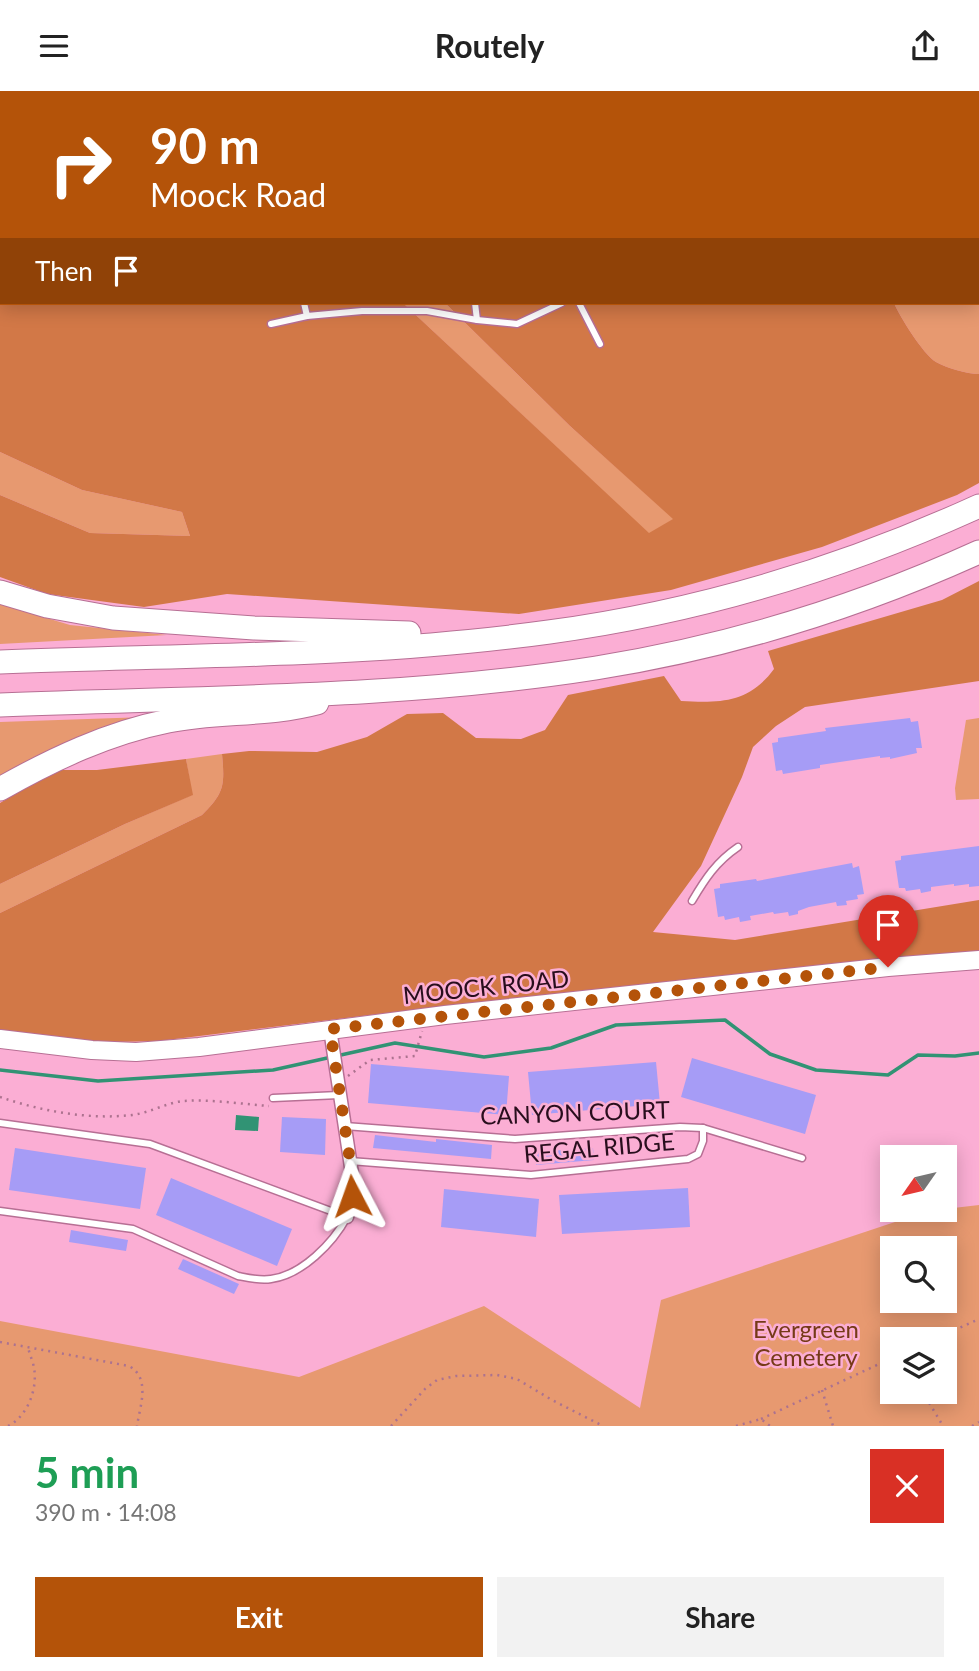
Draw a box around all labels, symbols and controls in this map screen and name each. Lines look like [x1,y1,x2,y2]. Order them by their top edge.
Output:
text: Routely [435,26,544,65]
icon: menu [35,27,73,65]
icon: share [906,27,944,65]
text: 90 m [150,116,260,174]
icon: right [35,119,126,210]
text: Moock Road [150,175,326,214]
icon: arrive [107,252,145,290]
text: Then [35,255,93,287]
pin [858,895,918,967]
icon: arrive [869,906,907,944]
street label: MOOCK ROAD [401,963,571,1009]
street label: CANYON COURT [480,1094,670,1130]
street label: REGAL RIDGE [522,1126,676,1168]
north arrow [880,1145,957,1221]
map controls [880,1145,957,1404]
position arrow [315,1159,389,1233]
button: search [880,1236,957,1313]
park label: Evergreen Cemetery [753,1314,859,1371]
button: layers [880,1327,957,1404]
text: 5 min [35,1447,139,1497]
button: close [870,1449,944,1523]
text: 390 m · 14:08 [35,1498,177,1526]
button: Exit [35,1577,483,1657]
button: Share [497,1577,944,1657]

